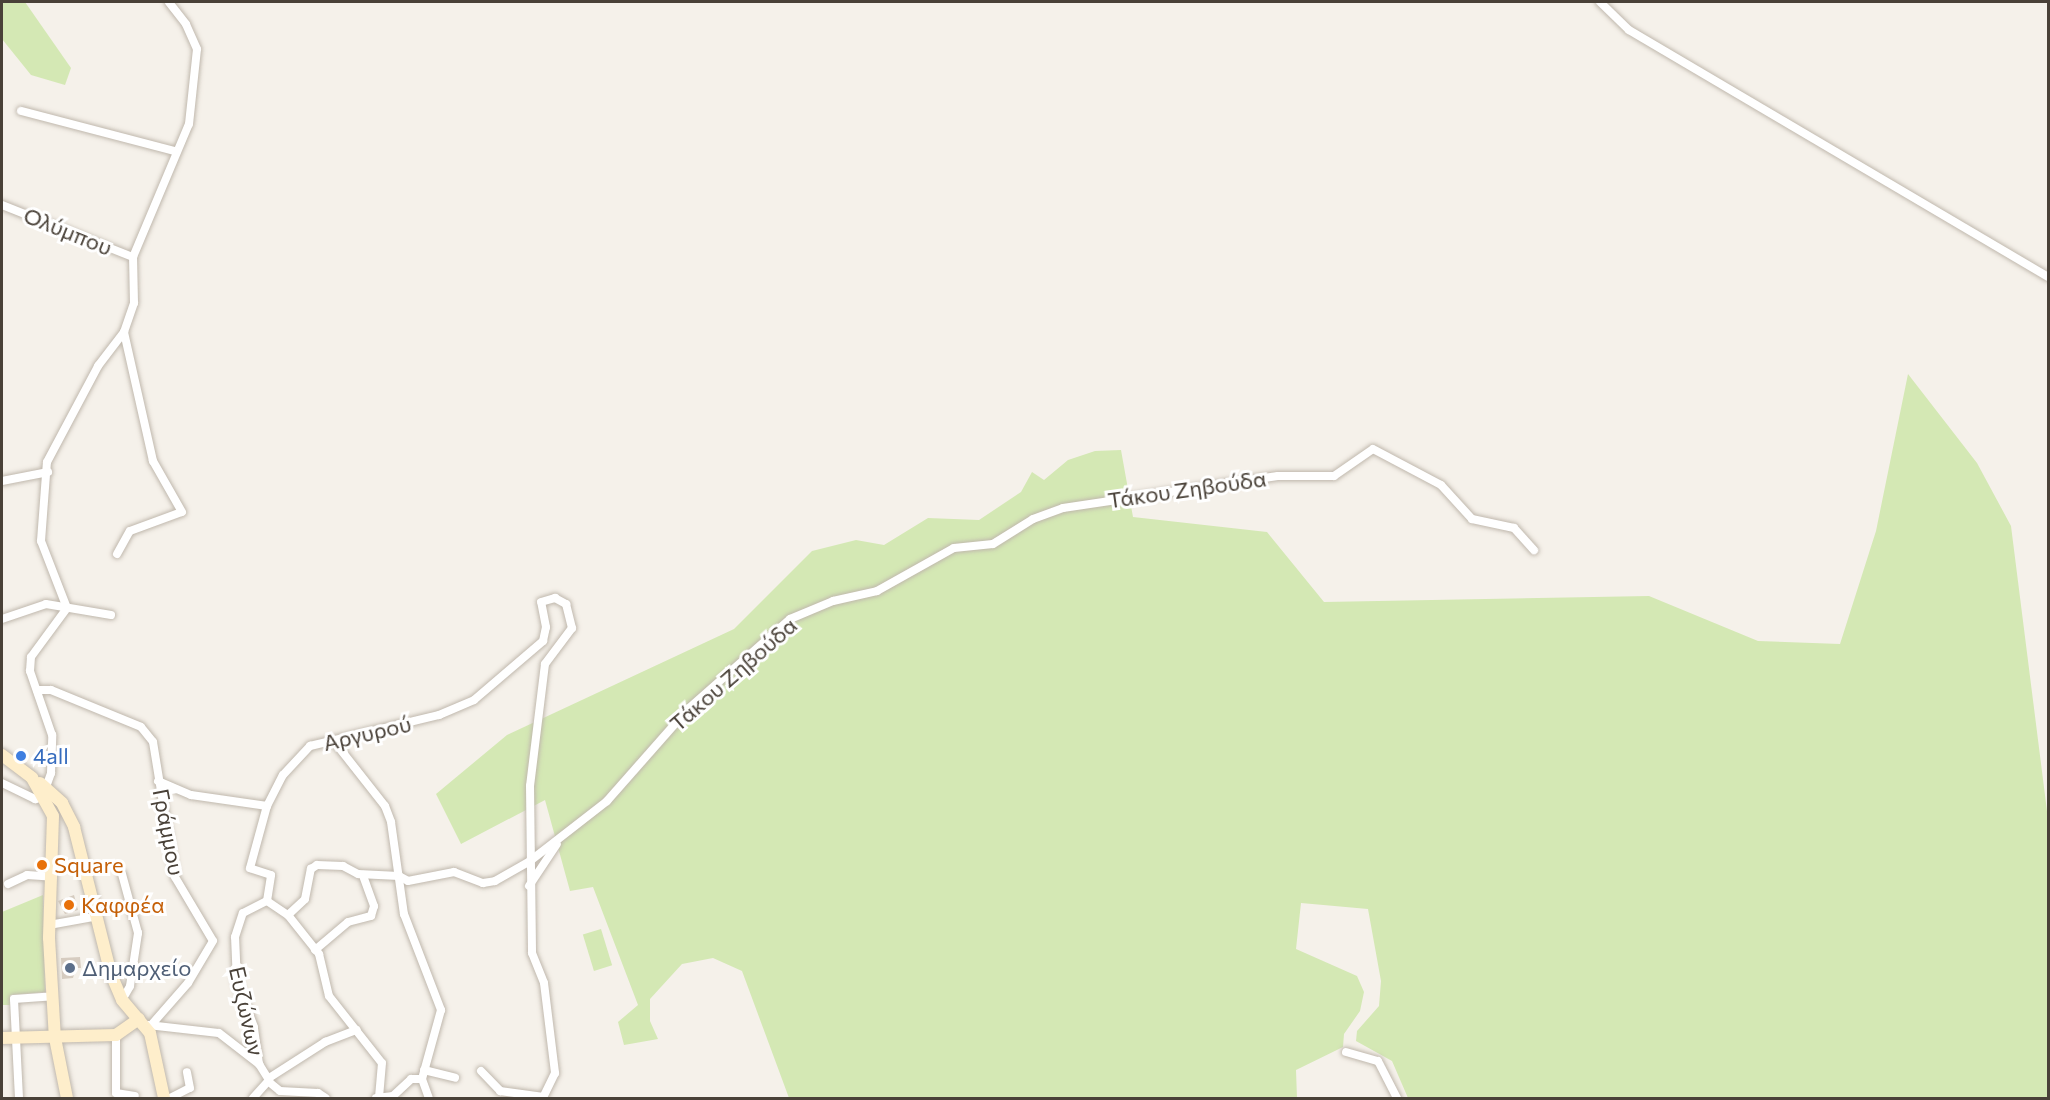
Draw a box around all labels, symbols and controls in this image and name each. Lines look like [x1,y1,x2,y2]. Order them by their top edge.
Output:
street label: Ολύμπου [20,201,116,261]
street label: Τάκου Ζηβούδα [1106,465,1268,513]
street label: Τάκου Ζηβούδα [664,612,802,736]
street label: Αργυρού [320,710,414,756]
place label: 4all [33,743,69,769]
marker: 4all [14,749,28,763]
street label: Γράμμου [148,786,190,878]
place label: Square [54,852,124,878]
marker: Square [35,858,49,872]
place label: Καφφέα [81,892,165,918]
marker: Καφφέα [62,898,76,912]
place label: Δημαρχείο [82,955,191,981]
marker: Δημαρχείο [63,961,77,975]
street label: Ευζώνων [224,964,270,1058]

